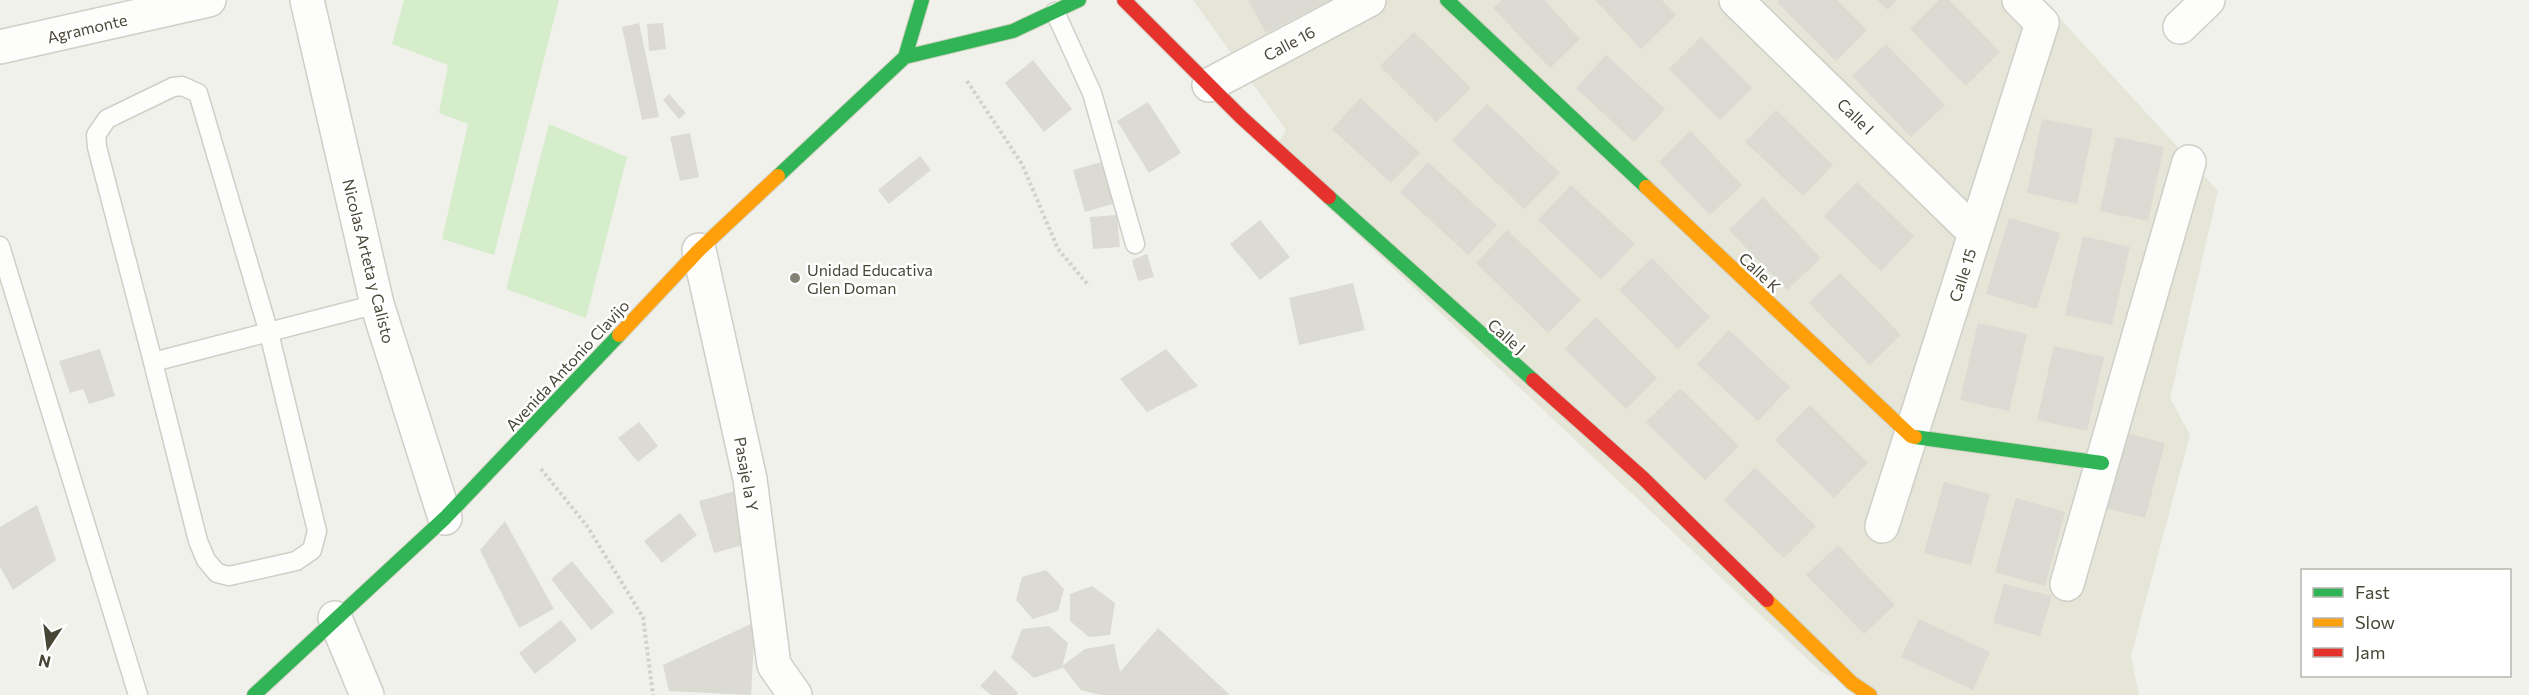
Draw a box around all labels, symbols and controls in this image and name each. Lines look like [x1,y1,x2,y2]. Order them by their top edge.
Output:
street label: Agramonte [45,10,129,46]
street label: Calle 16 [1260,22,1318,64]
street label: Calle I [1834,94,1878,138]
street label: Nicolas Arteta y Calisto [339,177,399,345]
street label: Calle 15 [1944,246,1980,304]
street label: Calle K [1735,248,1785,296]
place label: Unidad Educativa Glen Doman [807,260,933,297]
marker: Unidad Educativa Glen Doman [788,271,802,285]
street label: Avenida Antonio Clavijo [501,296,633,434]
street label: Calle J [1484,315,1530,357]
street label: Pasaje la Y [731,435,763,513]
legend [2301,569,2511,677]
text: Fast [2355,581,2390,603]
text: Slow [2355,611,2395,633]
north arrow [18,617,78,677]
text: Jam [2355,641,2385,663]
text: N [37,651,52,673]

